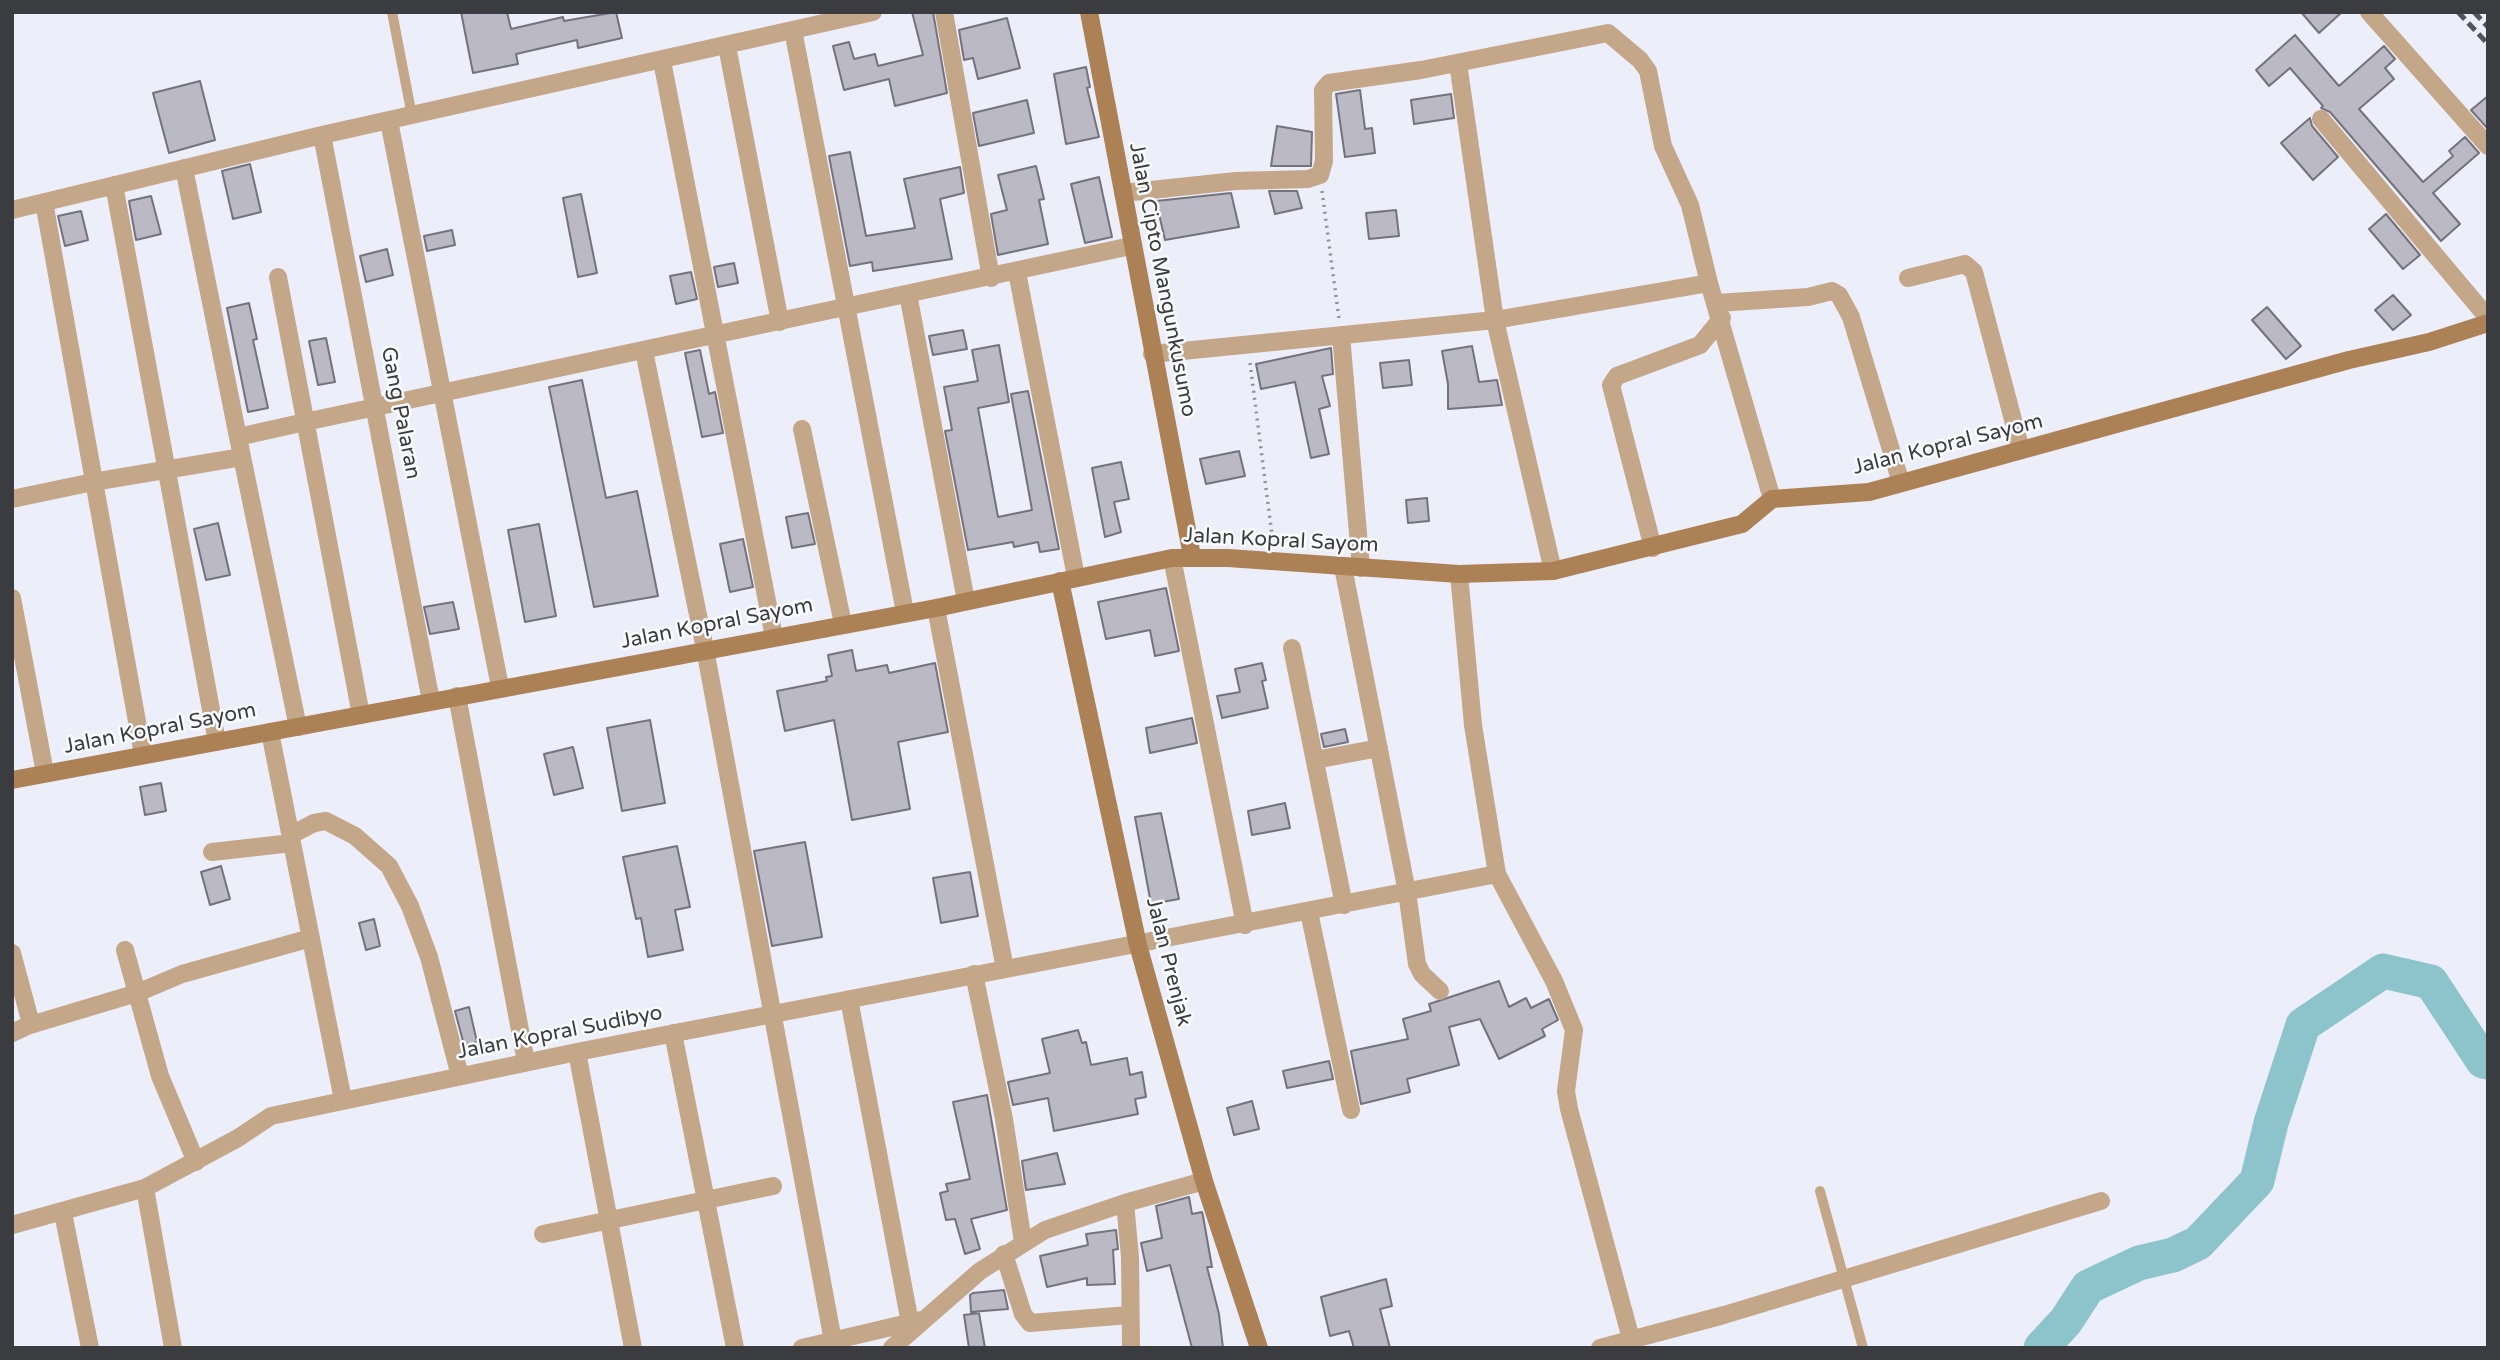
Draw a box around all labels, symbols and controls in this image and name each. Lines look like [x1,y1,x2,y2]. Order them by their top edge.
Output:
street label: Jalan Cipto Mangunkusumo [1123,141,1201,419]
street label: Gang Palaran [375,345,425,481]
street label: Jalan Kopral Sayom [1850,409,2046,481]
street label: Jalan Kopral Sayom [1183,523,1379,559]
street label: Jalan Kopral Sayom [619,593,815,655]
street label: Jalan Kopral Sayom [62,698,258,760]
street label: Jalan Prenjak [1140,895,1196,1029]
street label: Jalan Kopral Sudibyo [455,1001,665,1065]

